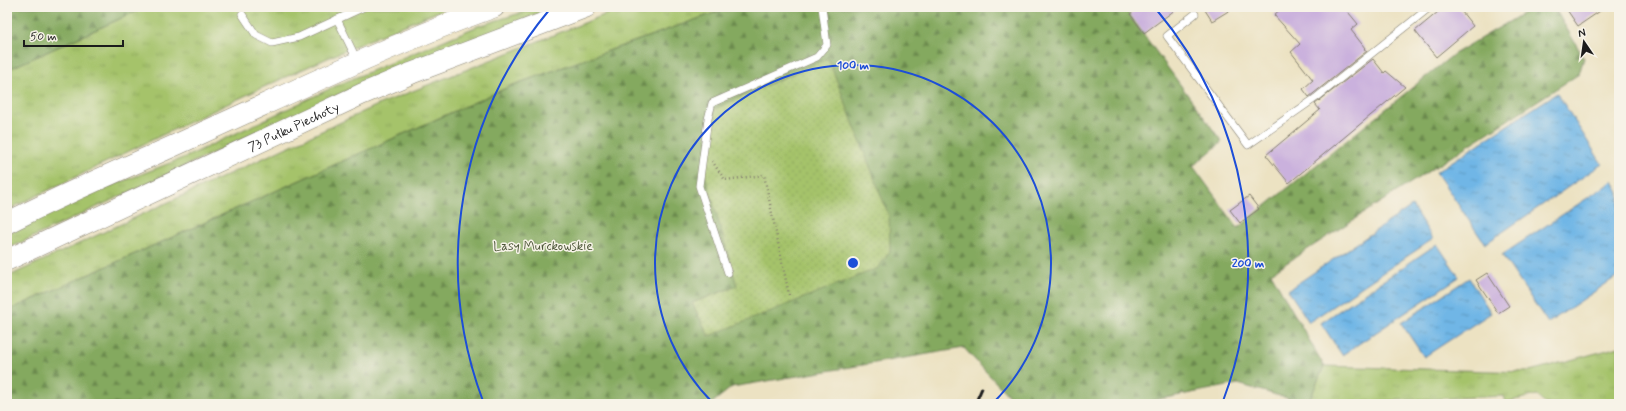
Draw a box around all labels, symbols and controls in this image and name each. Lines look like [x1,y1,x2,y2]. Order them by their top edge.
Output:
scale bar [24,22,123,48]
north arrow [1564,22,1604,62]
text: N [1577,26,1587,41]
text: 50 m [30,29,57,45]
text: 100 m [837,58,870,74]
street label: 73 Pułku Piechoty [246,99,342,156]
park label: Lasy Murckowskie [493,238,593,255]
centre of rings [846,256,860,270]
text: 200 m [1232,256,1265,272]

